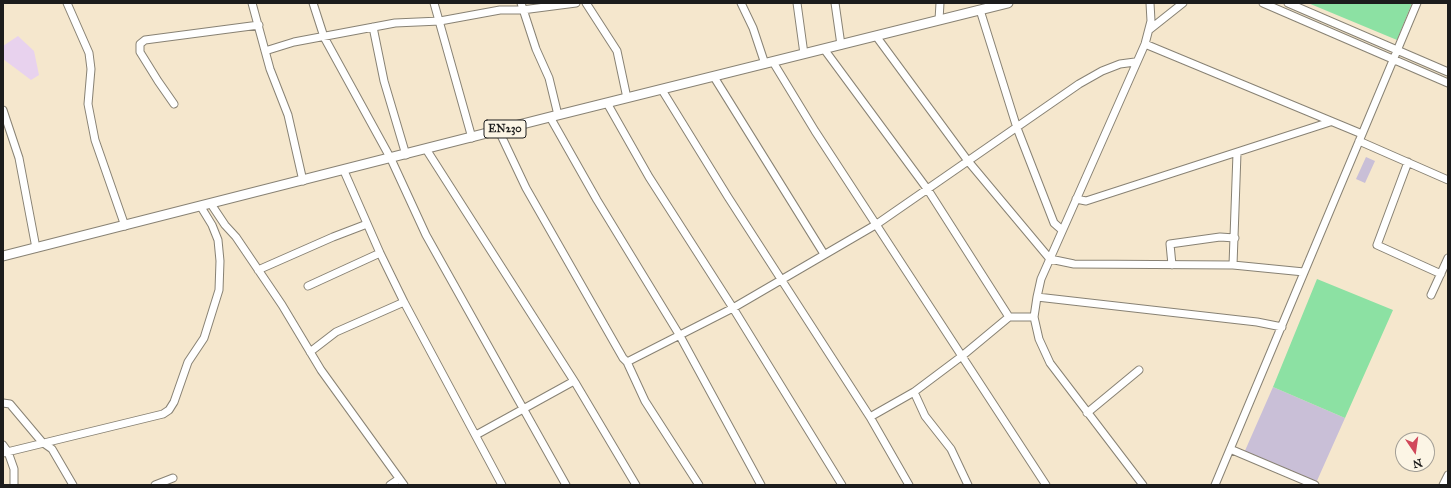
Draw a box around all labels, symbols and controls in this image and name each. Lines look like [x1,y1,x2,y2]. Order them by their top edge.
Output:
road number: EN230 [484,120,526,138]
north arrow [1395,432,1435,472]
text: N [1412,456,1424,471]

